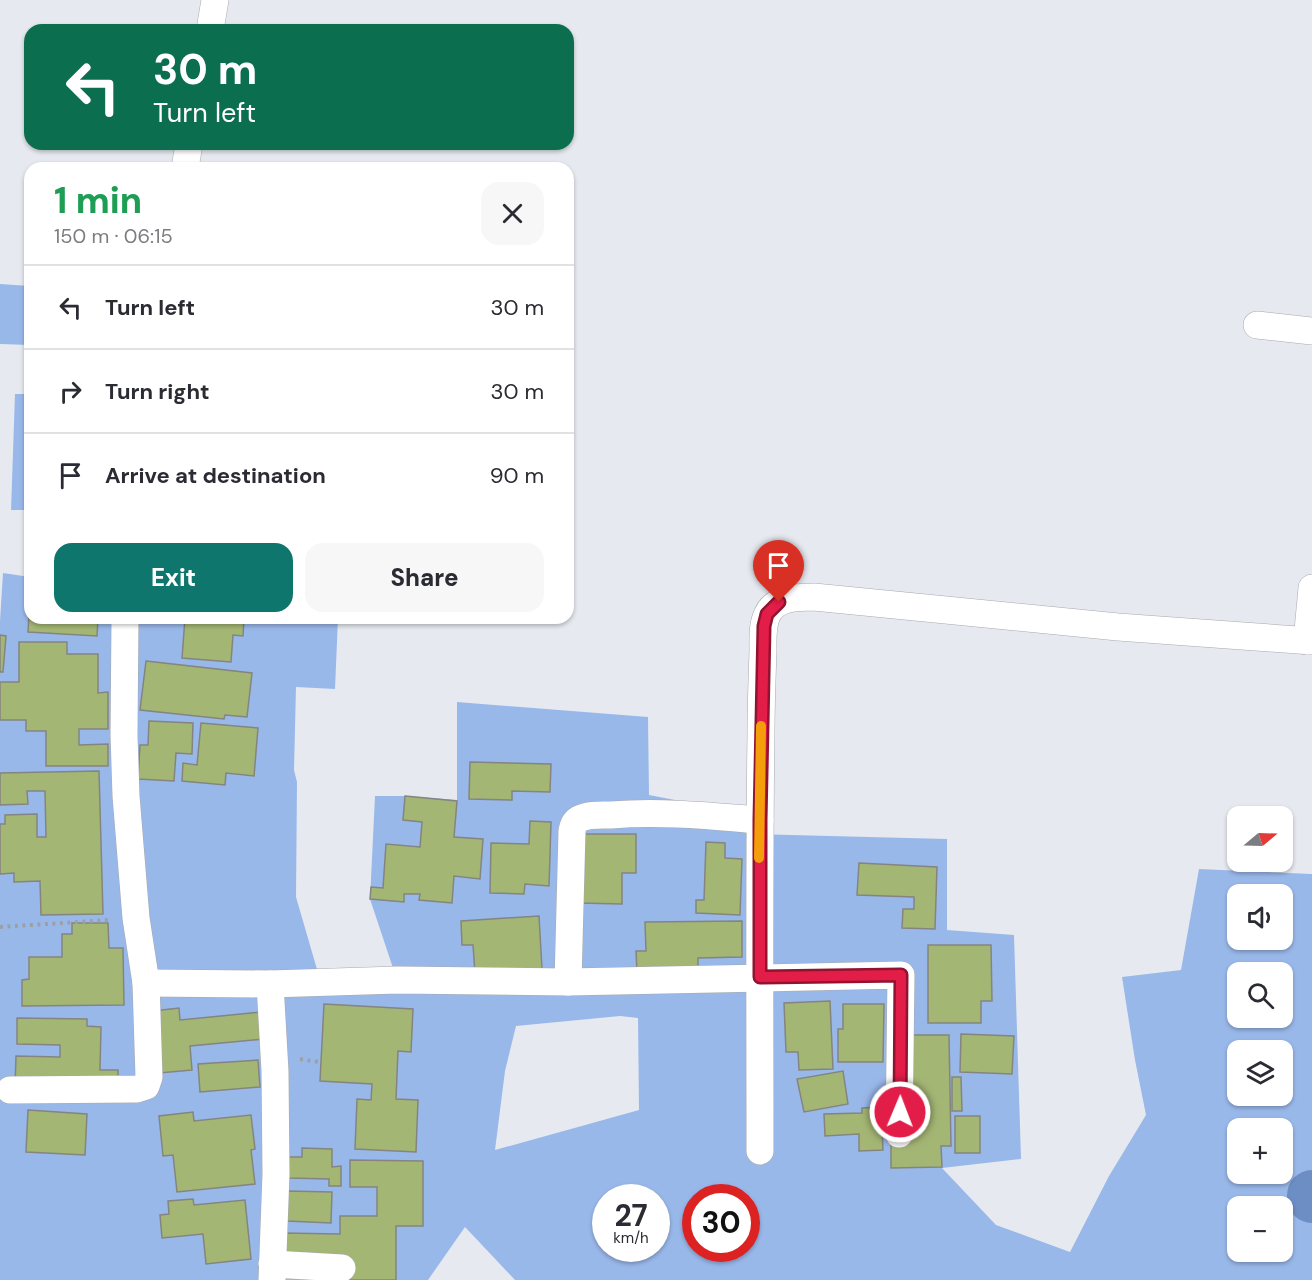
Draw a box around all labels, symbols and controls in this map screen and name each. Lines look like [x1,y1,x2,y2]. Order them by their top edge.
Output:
text: 30 m [153,42,257,97]
icon: left [54,48,132,126]
text: Turn left [153,95,256,130]
text: 1 min [54,177,142,224]
button: close [481,182,544,245]
text: 150 m · 06:15 [54,223,173,249]
icon: left [54,291,87,324]
text: Turn left [105,293,195,322]
text: 30 m [490,293,544,322]
icon: right [54,375,87,408]
text: Turn right [105,377,210,406]
text: 30 m [490,377,544,406]
icon: arrive [54,459,87,492]
text: Arrive at destination [105,461,326,490]
text: 90 m [490,461,544,490]
pin [753,540,804,602]
button: Exit [54,543,293,612]
button: Share [305,543,544,612]
icon: arrive [762,549,795,582]
north arrow [1227,806,1293,872]
map controls [1227,806,1293,1262]
button: sound [1227,884,1293,950]
button: search [1227,962,1293,1028]
button: layers [1227,1040,1293,1106]
position arrow [868,1080,932,1144]
button: + [1227,1118,1293,1184]
speed limit sign: 30 [682,1184,760,1262]
text: 27 [614,1196,648,1235]
button: − [1227,1196,1293,1262]
text: km/h [613,1228,649,1248]

